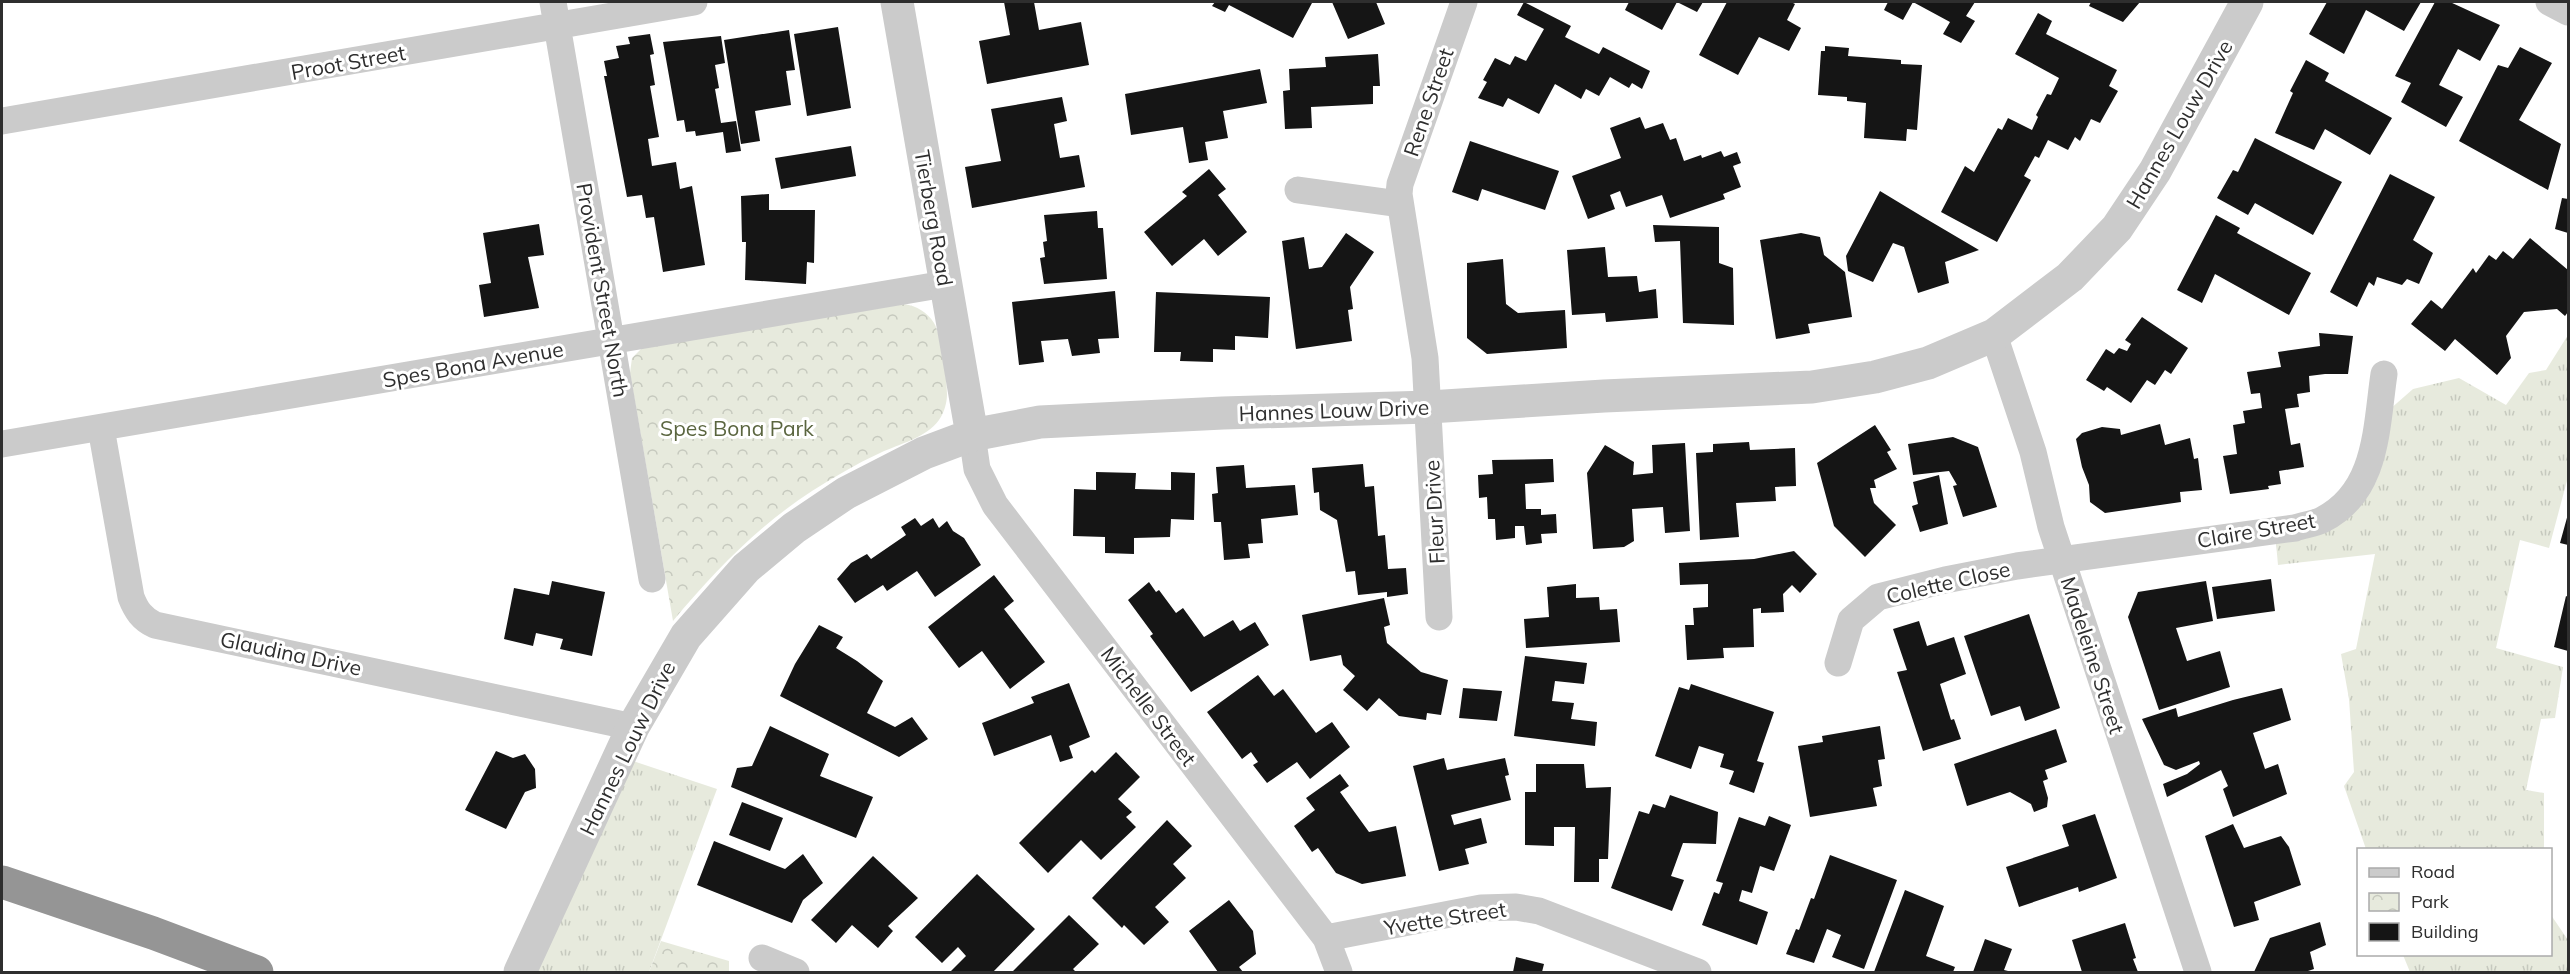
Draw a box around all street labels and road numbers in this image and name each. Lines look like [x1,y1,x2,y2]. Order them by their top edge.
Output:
street label: Hannes Louw Drive [2120,35,2238,213]
street label: Proot Street [289,39,407,85]
street label: Rene Street [1397,44,1459,160]
street label: Tierberg Road [909,148,959,288]
street label: Provident Street North [571,181,635,399]
street label: Spes Bona Avenue [381,335,565,393]
street label: Hannes Louw Drive [1238,394,1430,426]
street label: Fleur Drive [1418,459,1450,565]
street label: Claire Street [2195,507,2317,553]
street label: Colette Close [1883,555,2013,609]
street label: Madeleine Street [2055,573,2131,737]
street label: Glaudina Drive [218,625,364,681]
street label: Michelle Street [1096,641,1202,771]
street label: Hannes Louw Drive [574,657,680,839]
street label: Yvette Street [1381,896,1508,941]

